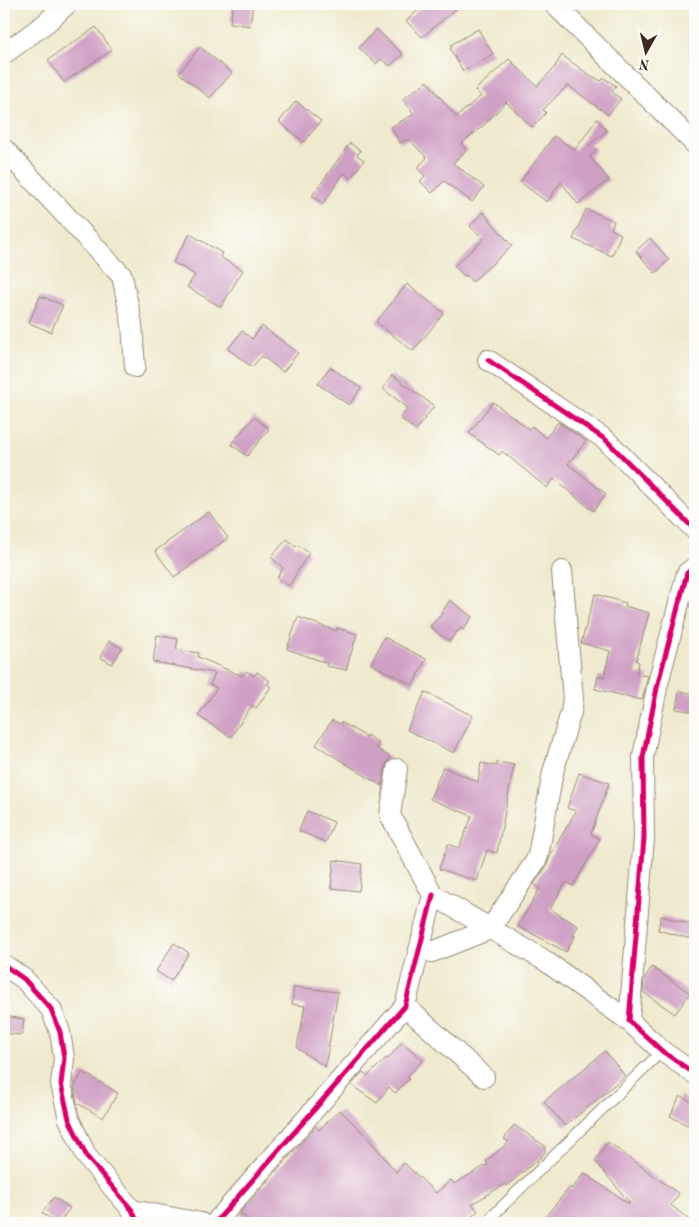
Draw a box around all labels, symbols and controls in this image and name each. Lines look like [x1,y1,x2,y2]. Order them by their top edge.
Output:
north arrow [622,28,672,78]
text: N [638,56,651,72]

